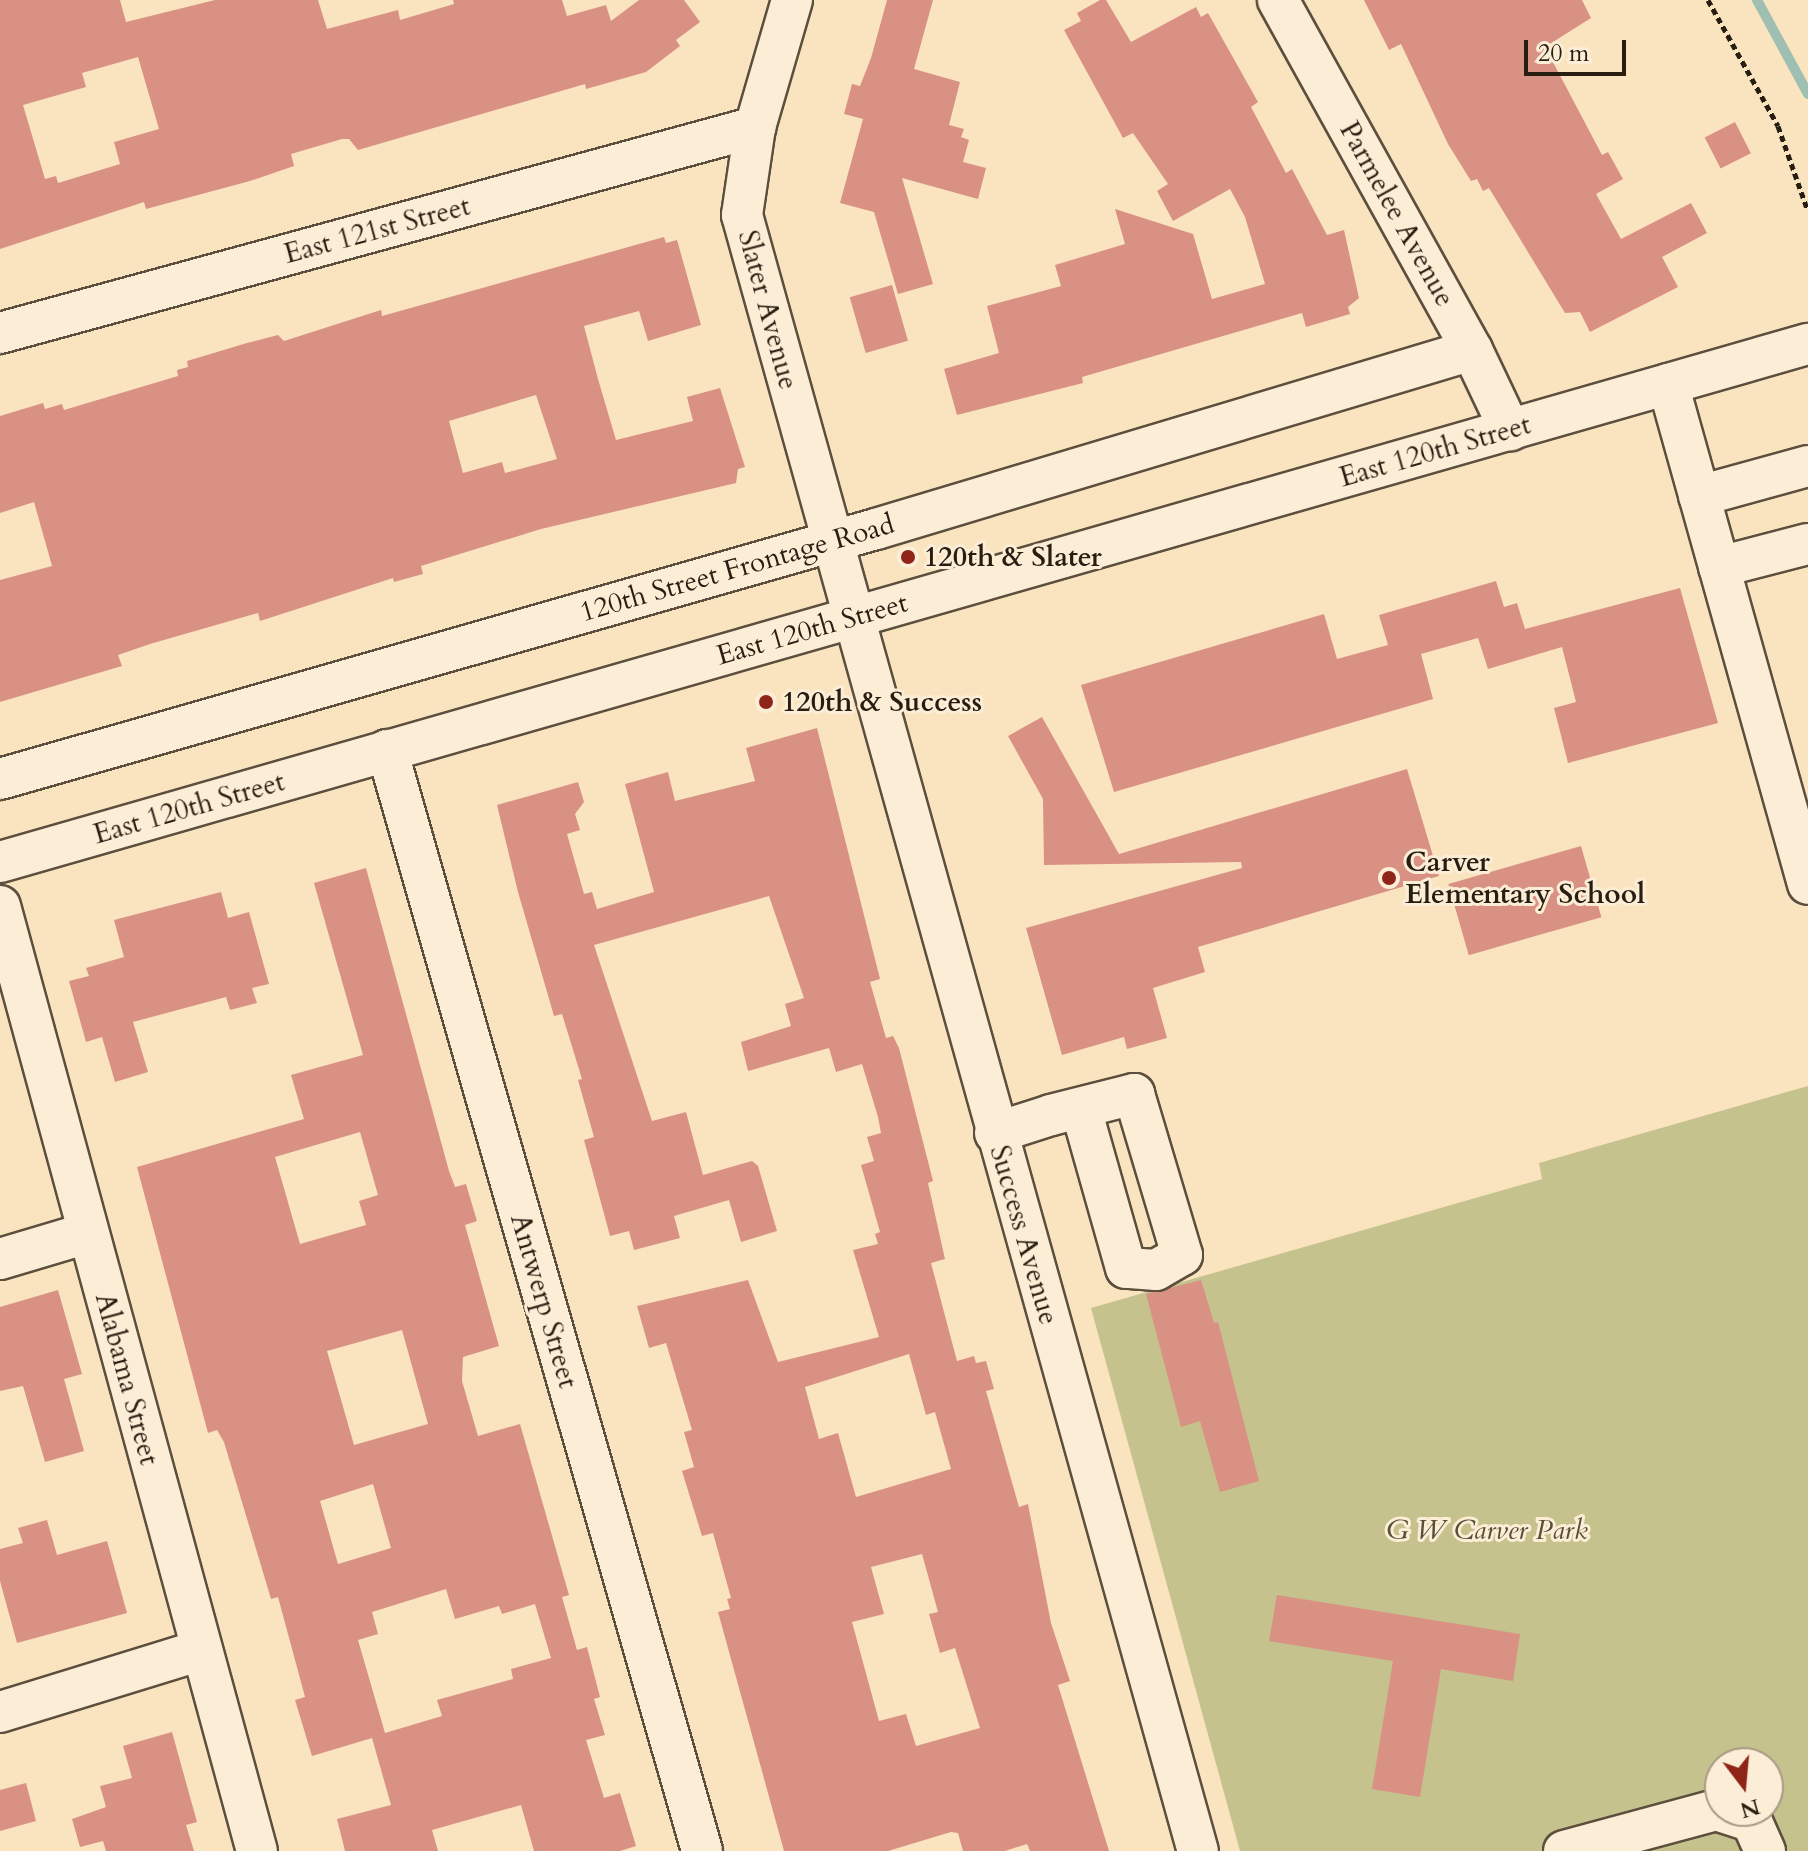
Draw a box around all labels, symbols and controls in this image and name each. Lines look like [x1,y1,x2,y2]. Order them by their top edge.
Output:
scale bar [1528,24,1630,74]
text: 20 m [1538,37,1589,70]
street label: Parmelee Avenue [1332,116,1462,312]
street label: East 121st Street [280,189,474,271]
street label: Slater Avenue [731,227,805,393]
street label: East 120th Street [1336,408,1534,494]
street label: 120th Street Frontage Road [576,507,898,629]
place label: 120th & Slater [924,540,1102,574]
marker: 120th & Slater [899,548,917,566]
street label: East 120th Street [713,586,911,672]
place label: 120th & Success [782,685,982,719]
marker: 120th & Success [757,693,775,711]
street label: East 120th Street [90,765,288,851]
place label: Carver Elementary School [1405,845,1645,911]
marker: Carver Elementary School [1380,869,1398,887]
street label: Success Avenue [982,1142,1066,1328]
street label: Antwerp Street [503,1210,585,1392]
street label: Alabama Street [88,1289,166,1469]
park label: G W Carver Park [1386,1513,1588,1547]
north arrow [1704,1747,1784,1827]
text: N [1737,1791,1763,1825]

